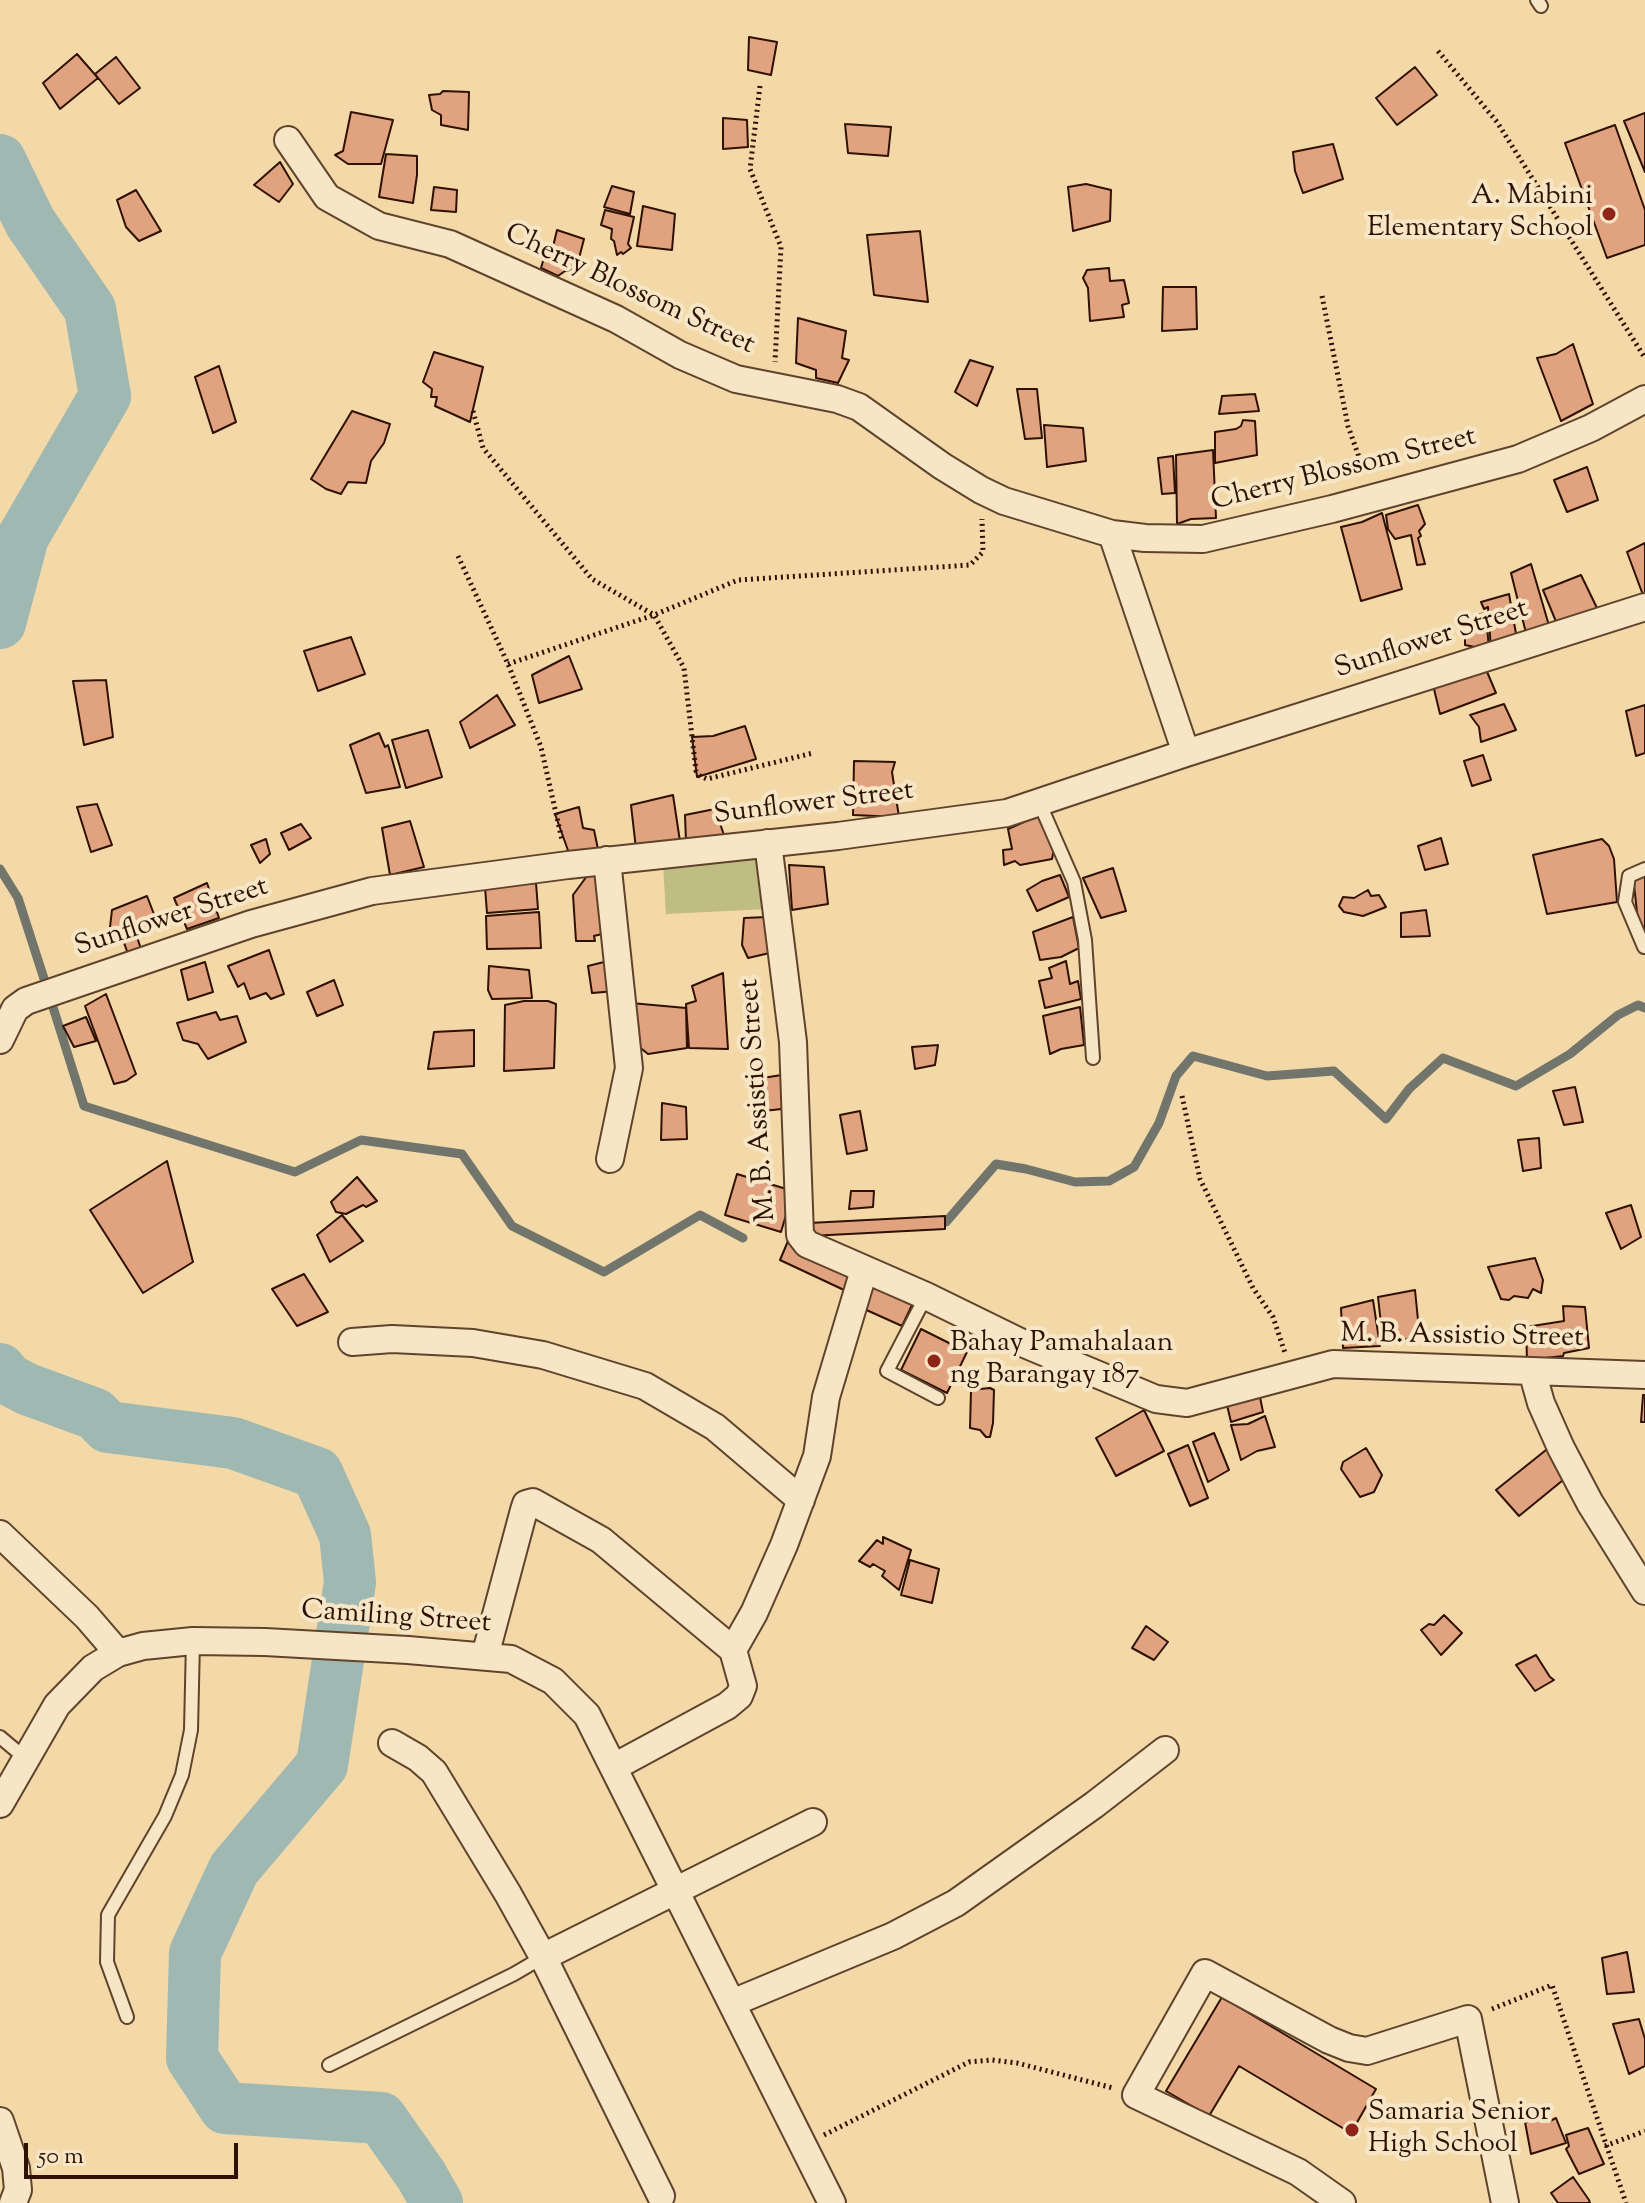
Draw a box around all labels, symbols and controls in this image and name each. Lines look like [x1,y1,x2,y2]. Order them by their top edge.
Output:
place label: A. Mabini Elementary School [1367,181,1593,247]
marker: A. Mabini Elementary School [1600,205,1618,223]
street label: Cherry Blossom Street [499,218,759,364]
street label: Cherry Blossom Street [1208,422,1480,520]
street label: Sunflower Street [1331,594,1533,688]
street label: Sunflower Street [712,776,916,834]
street label: Sunflower Street [71,872,273,966]
street label: M. B. Assistio Street [735,977,785,1223]
street label: M. B. Assistio Street [1340,1319,1584,1357]
place label: Bahay Pamahalaan ng Barangay 187 [950,1328,1173,1394]
marker: Bahay Pamahalaan ng Barangay 187 [925,1352,943,1370]
street label: Camiling Street [300,1596,492,1642]
place label: Samaria Senior High School [1368,2097,1551,2163]
marker: Samaria Senior High School [1343,2121,1361,2139]
scale bar [28,2127,242,2177]
text: 50 m [38,2140,84,2174]

